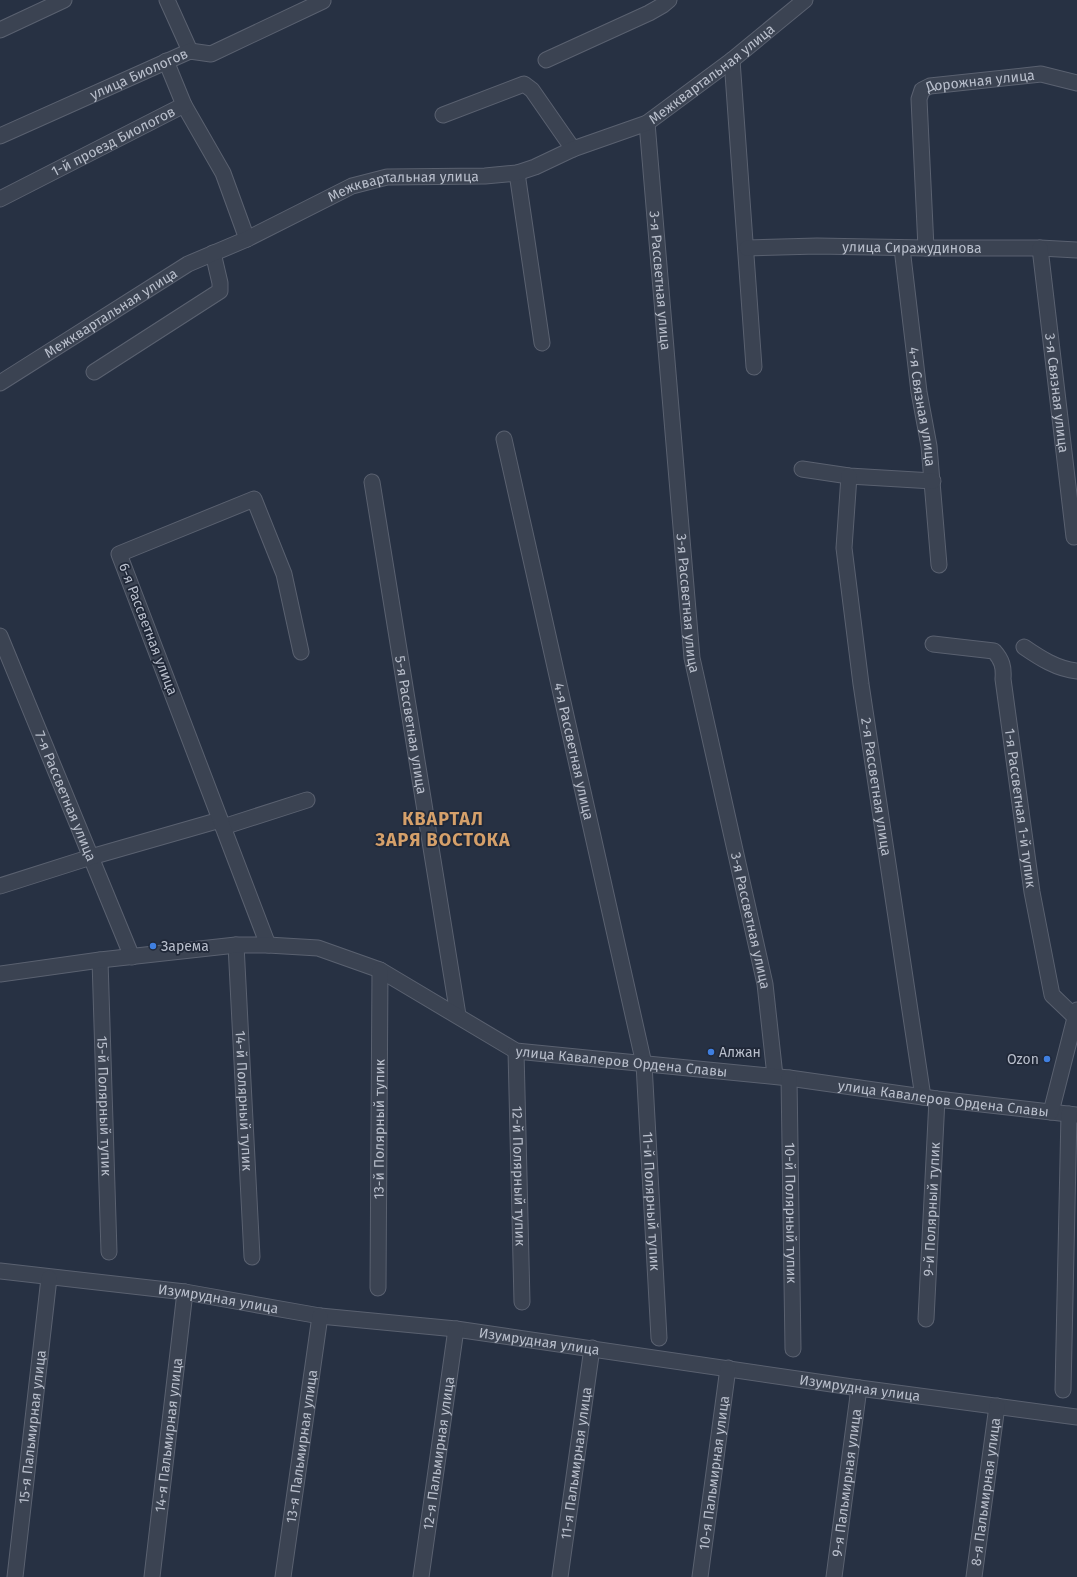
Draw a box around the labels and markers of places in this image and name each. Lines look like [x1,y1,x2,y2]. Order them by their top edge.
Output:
place label: Зарема [161,938,209,955]
marker: Зарема [148,941,158,951]
place label: Алжан [719,1044,761,1061]
marker: Алжан [706,1047,716,1057]
place label: Ozon [1007,1051,1039,1068]
marker: Ozon [1042,1054,1052,1064]

